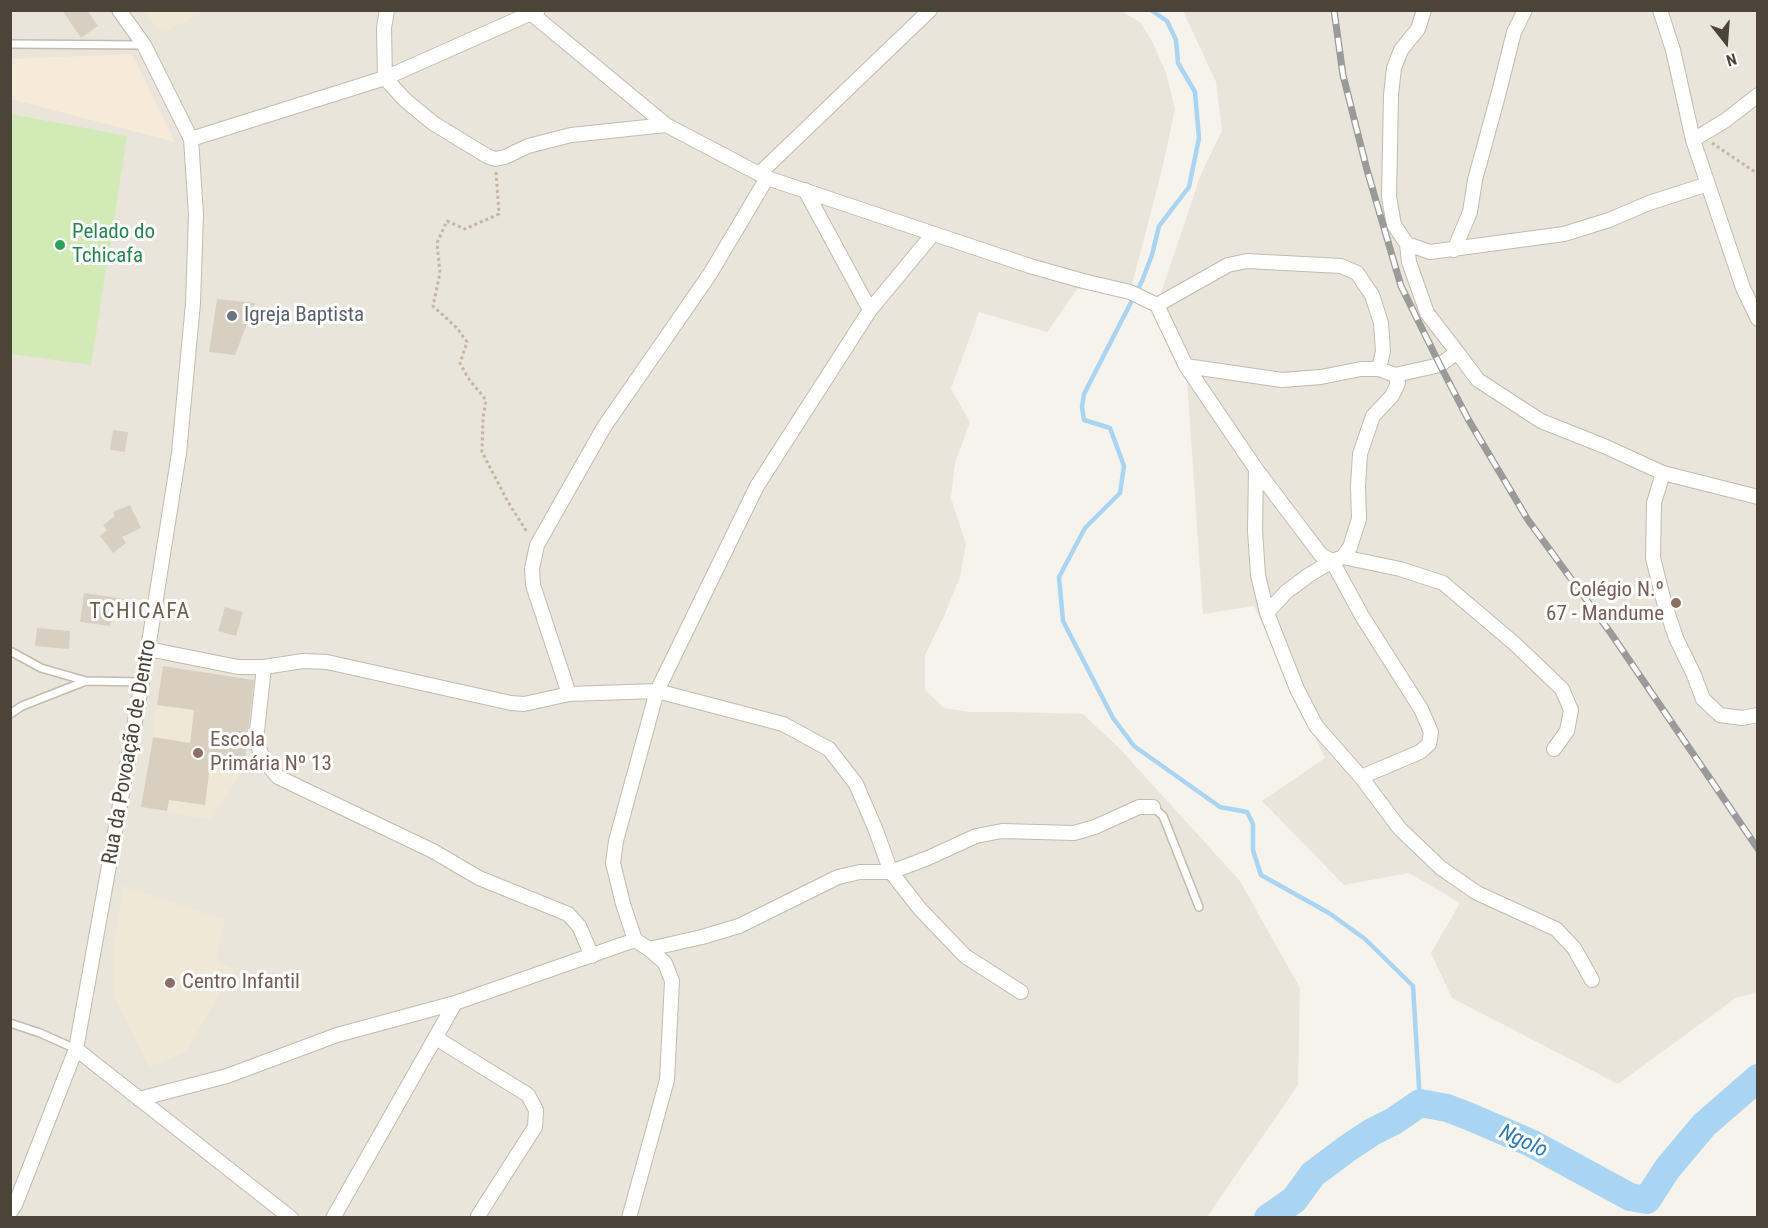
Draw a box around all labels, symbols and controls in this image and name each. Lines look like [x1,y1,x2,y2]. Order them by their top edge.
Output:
north arrow [1696,12,1756,72]
text: N [1724,49,1739,70]
place label: Pelado do Tchicafa [72,220,155,270]
marker: Pelado do Tchicafa [53,238,67,252]
place label: Igreja Baptista [244,303,364,329]
marker: Igreja Baptista [225,309,239,323]
place label: Colégio N.º 67 - Mandume [1546,578,1664,628]
marker: Colégio N.º 67 - Mandume [1669,596,1683,610]
district label: TCHICAFA [89,599,191,625]
street label: Rua da Povoação de Dentro [98,638,162,866]
place label: Escola Primária Nº 13 [210,728,332,778]
marker: Escola Primária Nº 13 [191,746,205,760]
place label: Centro Infantil [182,970,300,996]
marker: Centro Infantil [163,976,177,990]
water label: Ngolo [1495,1119,1551,1165]

